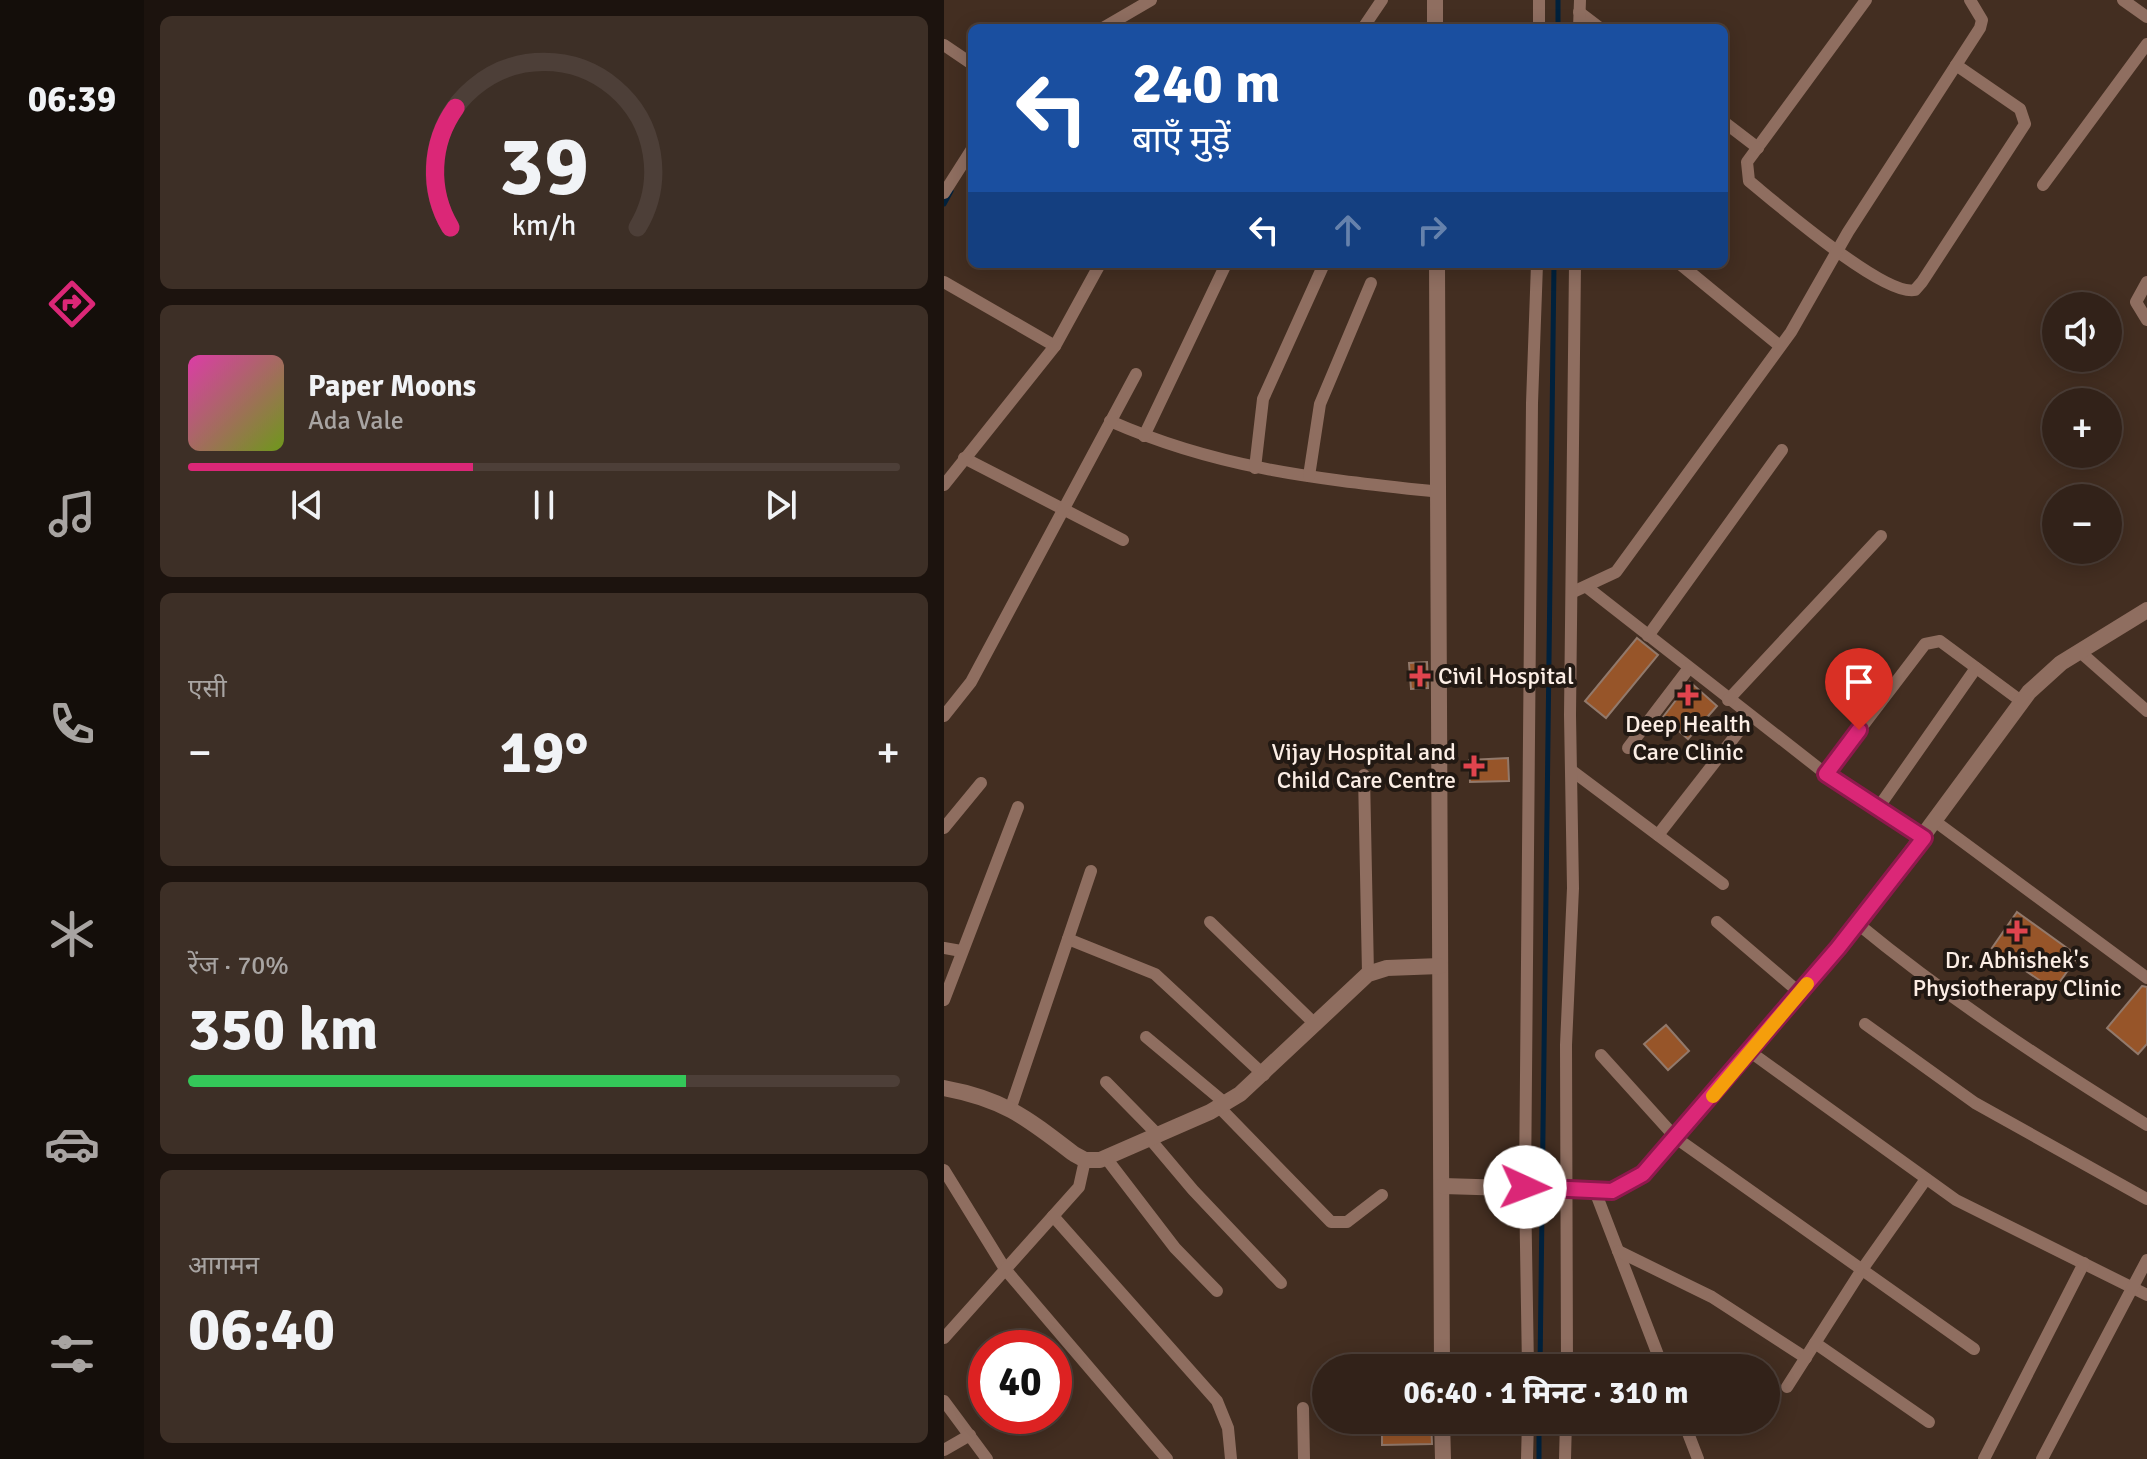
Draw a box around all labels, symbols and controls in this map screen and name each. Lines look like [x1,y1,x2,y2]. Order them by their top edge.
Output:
text: 240 m [1132,49,1280,118]
icon: left [1000,56,1104,160]
text: 06:39 [28,77,116,122]
text: 39 [499,116,589,218]
text: बाएँ मुड़ें [1132,118,1231,163]
text: km/h [512,208,576,243]
icon: left [1242,208,1286,252]
icon: ahead [1326,208,1370,252]
icon: right [1410,208,1454,252]
icon: directions [44,276,100,332]
map controls [2042,292,2122,564]
button: sound [2042,292,2122,372]
text: Paper Moons [308,368,476,405]
button: + [2042,388,2122,468]
text: Ada Vale [308,405,404,437]
icon: previous [285,483,329,527]
icon: pause [522,483,566,527]
icon: next [759,483,803,527]
button: − [2042,484,2122,564]
icon: music [44,486,100,542]
pin [1825,648,1893,730]
icon: arrive [1837,660,1881,704]
place label: Civil Hospital [1438,661,1574,691]
marker: Civil Hospital [1409,665,1431,687]
text: एसी [188,673,227,705]
marker: Deep Health Care Clinic [1677,684,1699,706]
icon: phone [44,696,100,752]
place label: Deep Health Care Clinic [1625,709,1751,767]
text: 19° [500,716,588,790]
text: − [188,726,212,780]
text: + [876,726,900,780]
place label: Vijay Hospital and Child Care Centre [1272,737,1456,795]
marker: Vijay Hospital and Child Care Centre [1463,755,1485,777]
icon: climate [44,906,100,962]
marker: Dr. Abhishek's Physiotherapy Clinic [2006,920,2028,942]
place label: Dr. Abhishek's Physiotherapy Clinic [1912,945,2122,1003]
text: रेंज · 70% [188,950,289,982]
text: 350 km [188,993,378,1067]
icon: car [44,1116,100,1172]
position arrow [1483,1145,1567,1229]
text: आगमन [188,1250,259,1282]
text: 06:40 [188,1293,335,1367]
icon: filters [44,1326,100,1382]
speed limit sign: 40 [968,1330,1072,1434]
text: 06:40 · 1 मिनट · 310 m [1403,1375,1689,1412]

